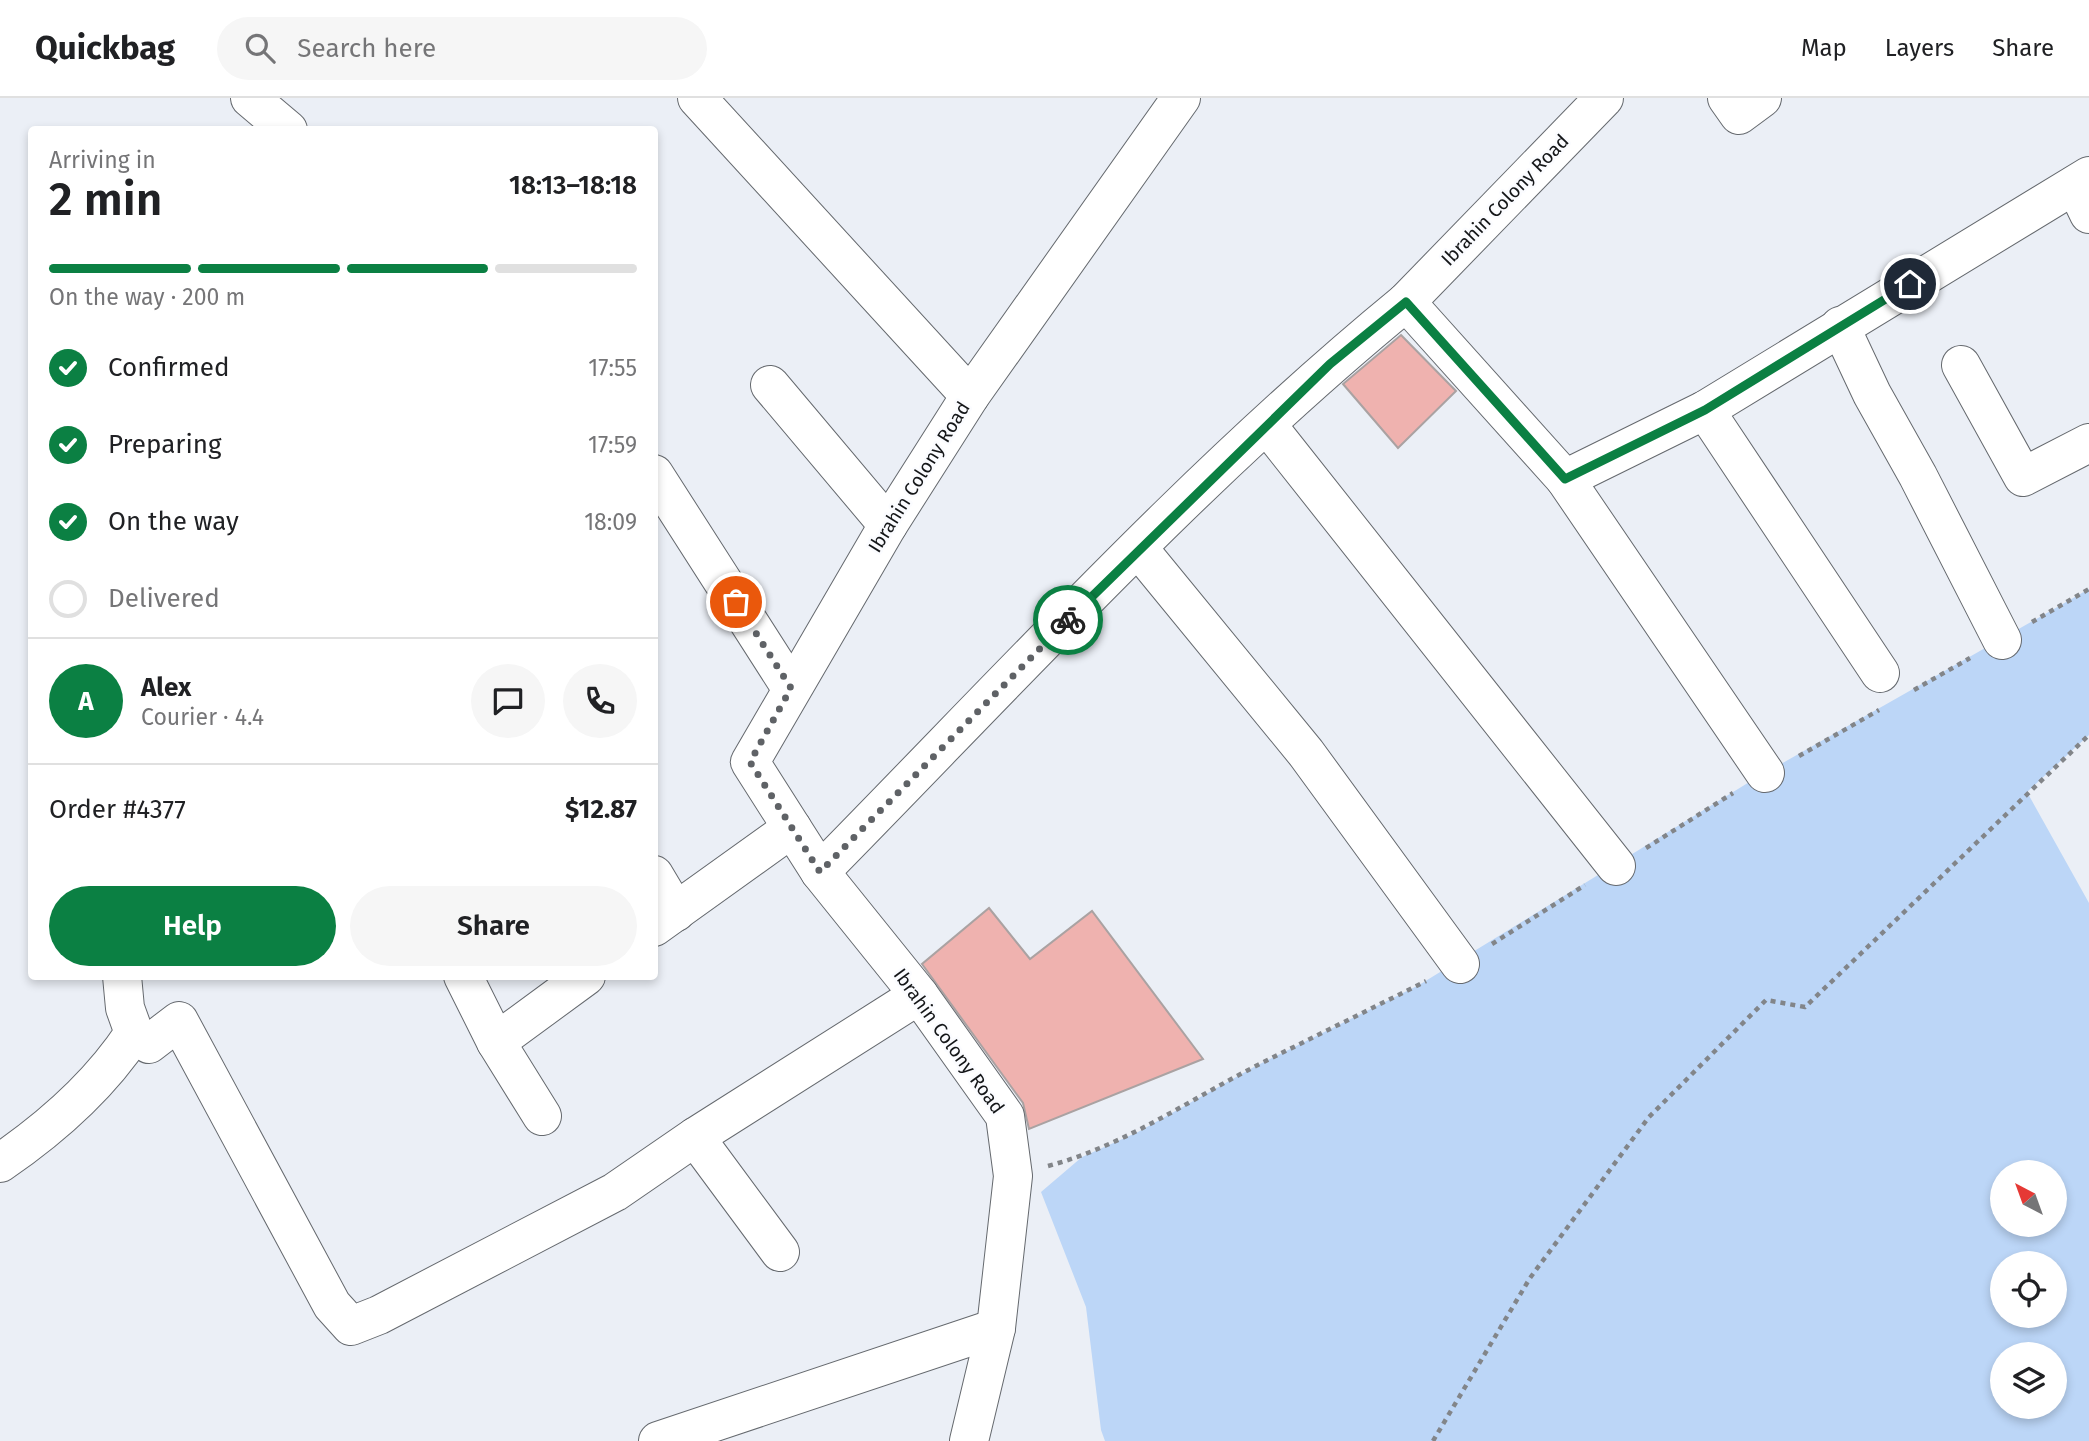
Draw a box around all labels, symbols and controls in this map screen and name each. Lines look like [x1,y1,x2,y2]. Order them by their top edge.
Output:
search box [217,17,707,80]
text: Quickbag [35,28,175,68]
icon: search [241,29,279,67]
text: Search here [297,33,436,64]
text: Map [1801,34,1847,62]
text: Layers [1885,34,1954,62]
text: Share [1992,34,2054,62]
street label: Ibrahin Colony Road [1436,130,1574,270]
text: Arriving in [49,146,156,174]
text: 18:13–18:18 [509,170,637,201]
text: 2 min [49,172,162,227]
pin [1880,254,1940,314]
icon: home [1891,265,1929,303]
text: On the way · 200 m [49,283,245,311]
icon: check [49,349,87,387]
text: Confirmed [108,352,229,383]
text: 17:55 [588,354,637,382]
street label: Ibrahin Colony Road [863,397,975,557]
icon: check [49,426,87,464]
text: Preparing [108,429,221,460]
text: 17:59 [588,431,637,459]
icon: check [49,503,87,541]
text: On the way [108,506,239,537]
text: 18:09 [584,508,637,536]
pin [706,572,766,632]
text: Delivered [108,583,220,614]
icon: bag [717,583,755,621]
courier [1033,585,1103,655]
icon: bike [1049,601,1087,639]
button: chat [471,664,545,738]
button: phone [563,664,637,738]
text: Alex [141,672,191,703]
text: A [78,686,94,717]
text: Courier · 4.4 [141,703,264,731]
text: Order #4377 [49,794,186,825]
text: $12.87 [565,794,637,825]
button: Help [49,886,336,966]
button: Share [350,886,637,966]
street label: Ibrahin Colony Road [889,964,1009,1118]
north arrow [1990,1160,2067,1237]
map controls [1990,1160,2067,1419]
button: locate [1990,1251,2067,1328]
button: layers [1990,1342,2067,1419]

